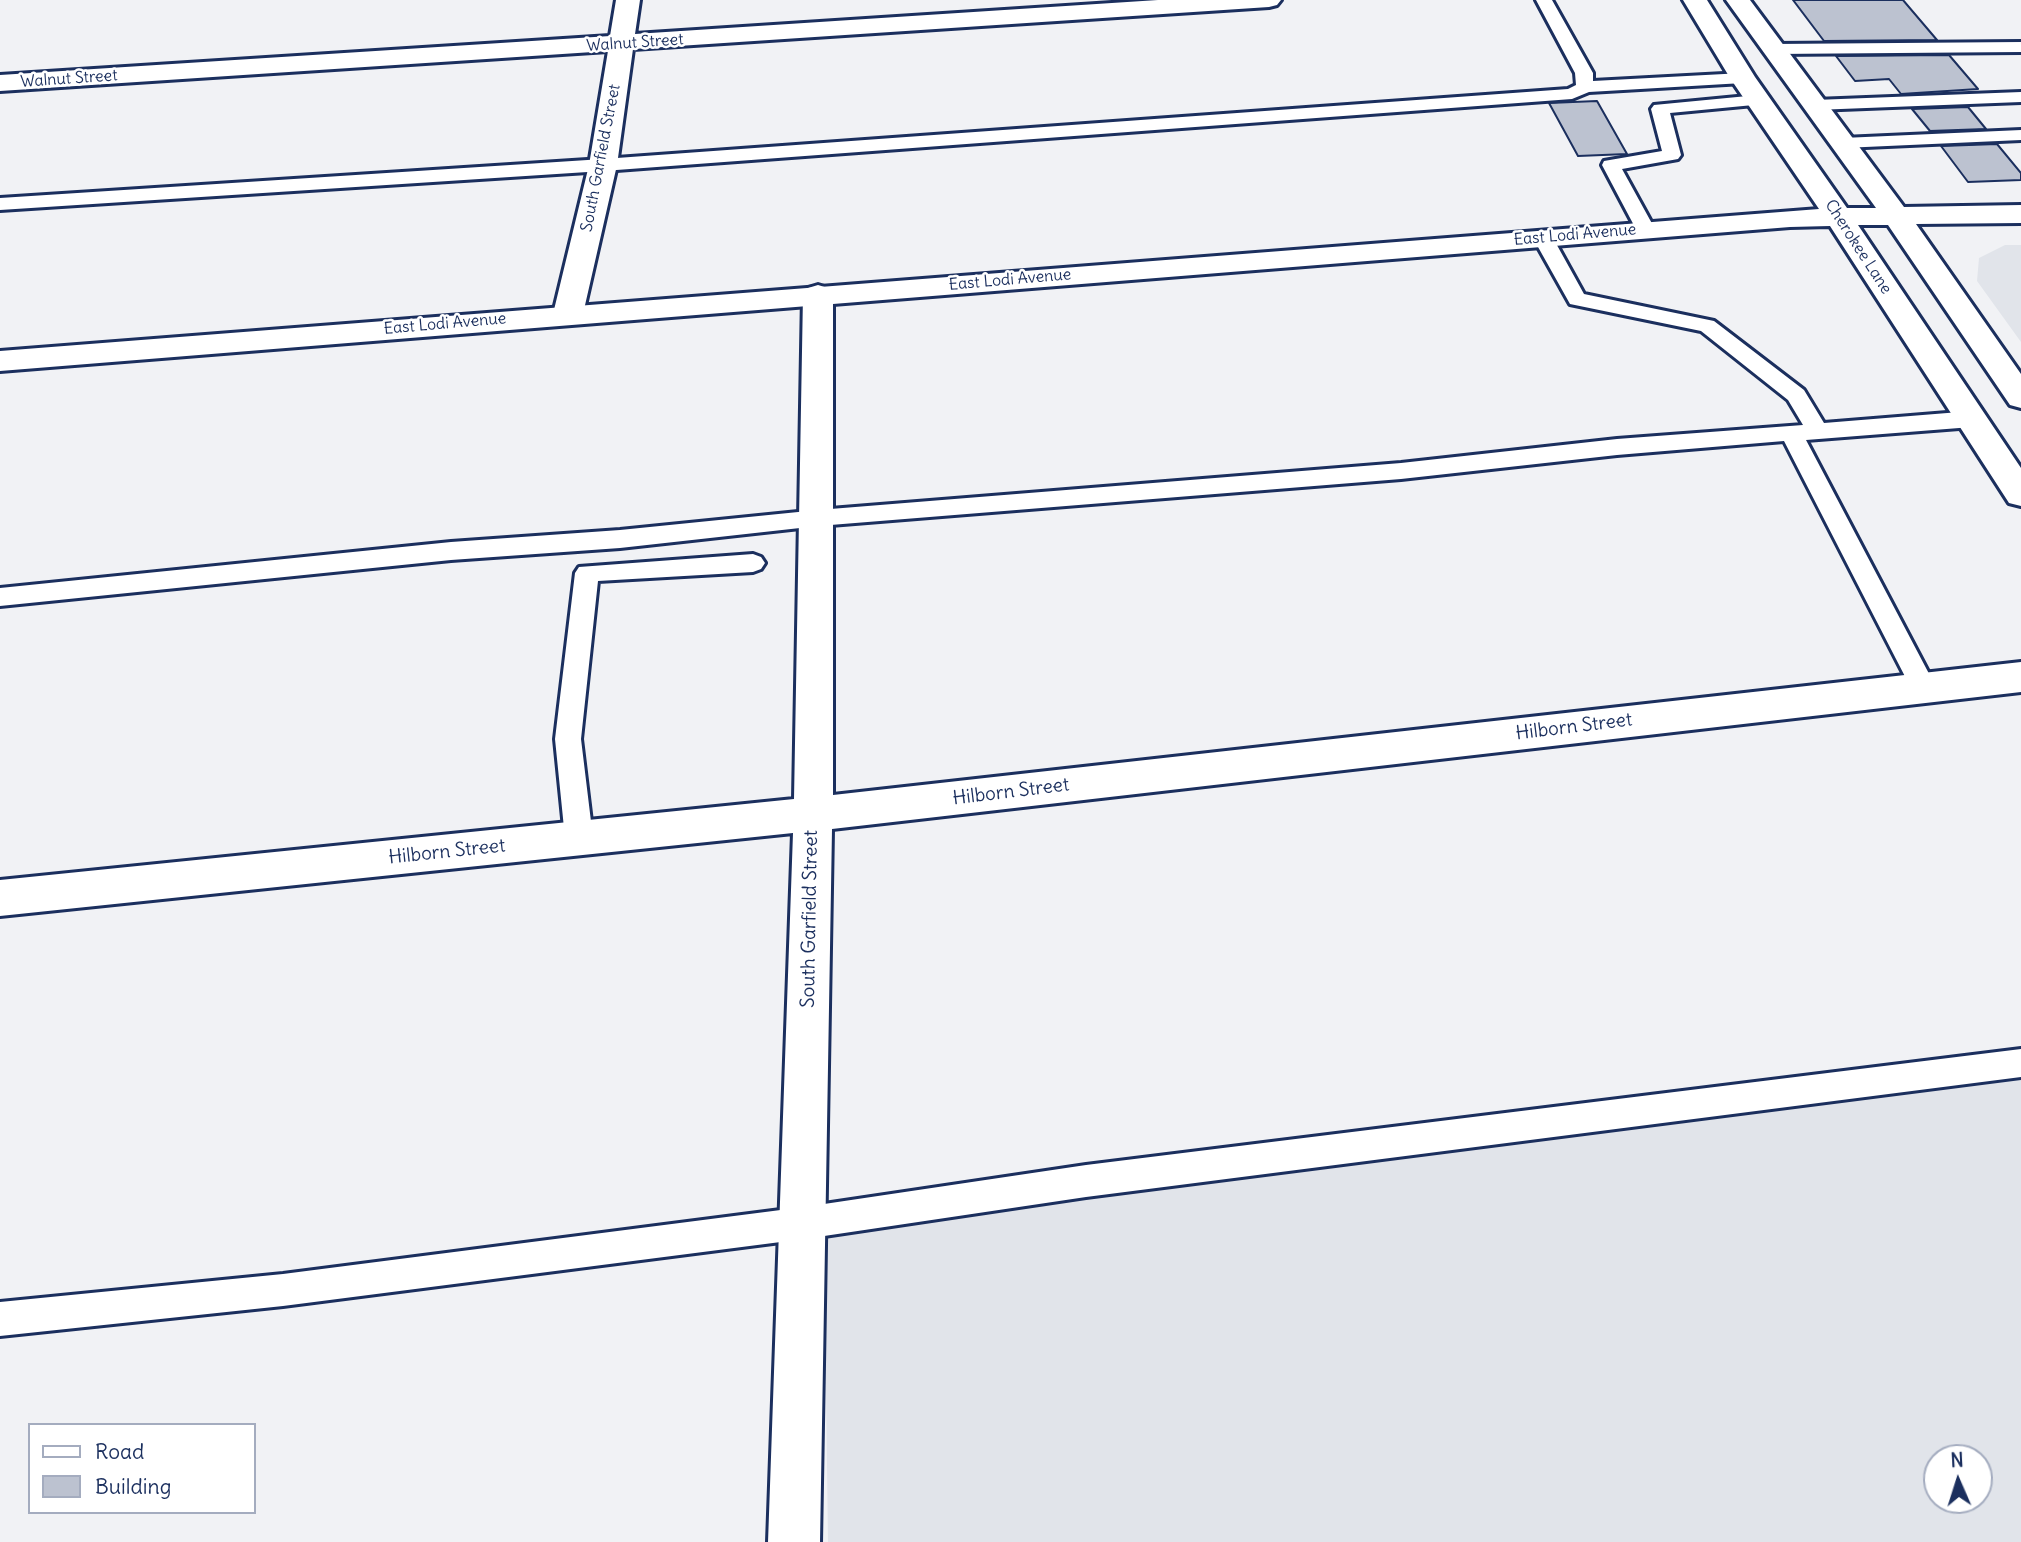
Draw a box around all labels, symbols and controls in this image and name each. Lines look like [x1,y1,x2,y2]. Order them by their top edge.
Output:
street label: Walnut Street [586,30,684,56]
street label: Walnut Street [20,66,118,92]
street label: South Garfield Street [577,83,625,233]
street label: Cherokee Lane [1820,196,1896,298]
street label: East Lodi Avenue [1513,220,1637,250]
street label: East Lodi Avenue [948,265,1072,295]
street label: East Lodi Avenue [383,309,507,339]
street label: Hilborn Street [1514,709,1634,745]
street label: Hilborn Street [951,774,1071,810]
street label: South Garfield Street [797,830,823,1008]
street label: Hilborn Street [387,835,507,869]
legend [28,1423,256,1514]
text: Road [95,1438,144,1465]
north arrow [1923,1444,1993,1514]
text: N [1950,1448,1964,1472]
text: Building [95,1473,171,1500]

